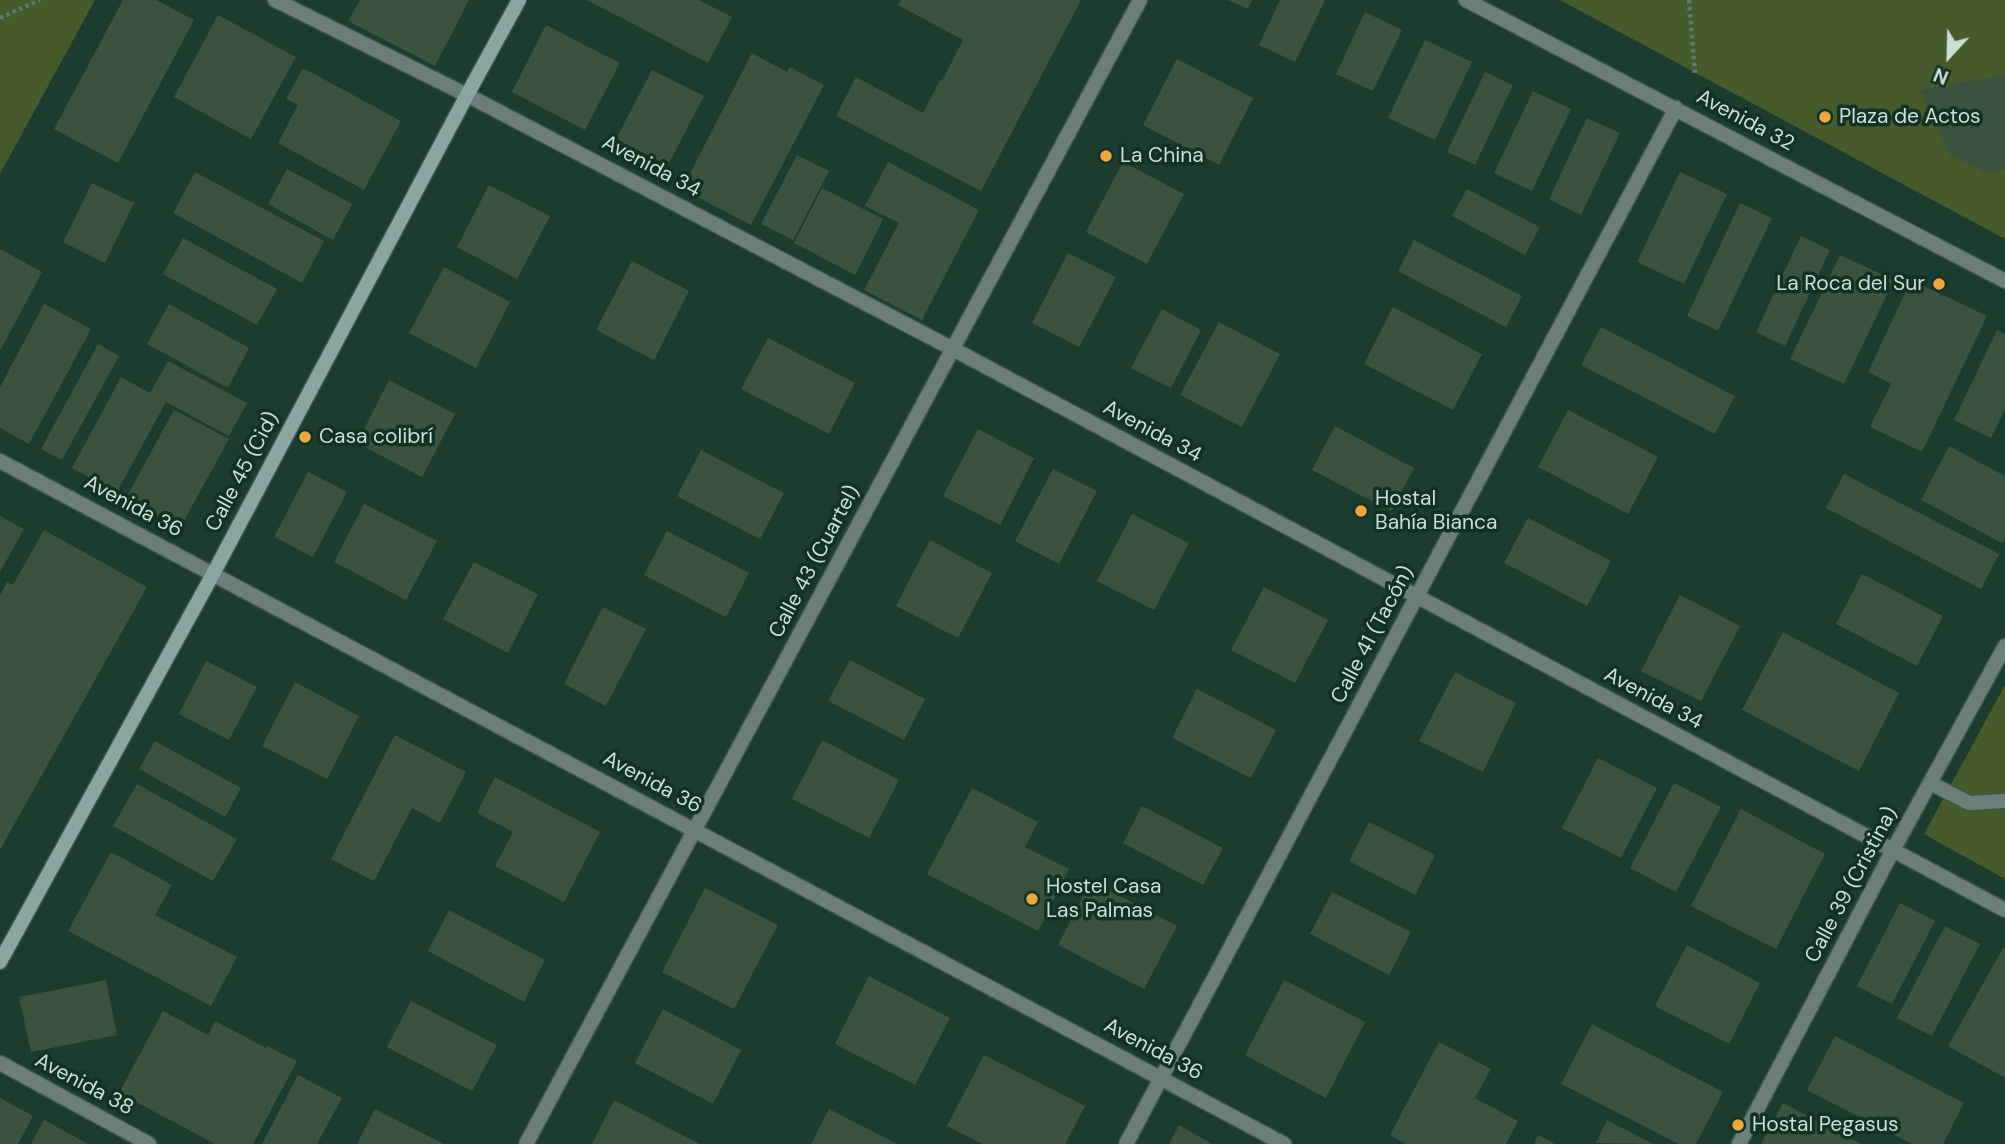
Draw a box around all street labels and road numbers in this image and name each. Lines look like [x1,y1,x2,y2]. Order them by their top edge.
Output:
street label: Avenida 32 [1692,85,1798,157]
street label: Avenida 34 [598,131,704,203]
street label: Avenida 34 [1099,396,1205,468]
street label: Calle 45 (Cid) [201,408,285,536]
street label: Avenida 36 [79,470,187,544]
street label: Calle 43 (Cuartel) [764,481,866,643]
street label: Calle 41 (Tacón) [1326,562,1420,708]
street label: Avenida 34 [1600,663,1706,735]
street label: Avenida 36 [598,746,706,820]
street label: Calle 39 (Cristina) [1800,803,1904,967]
street label: Avenida 36 [1099,1013,1207,1087]
street label: Avenida 38 [30,1049,138,1121]

